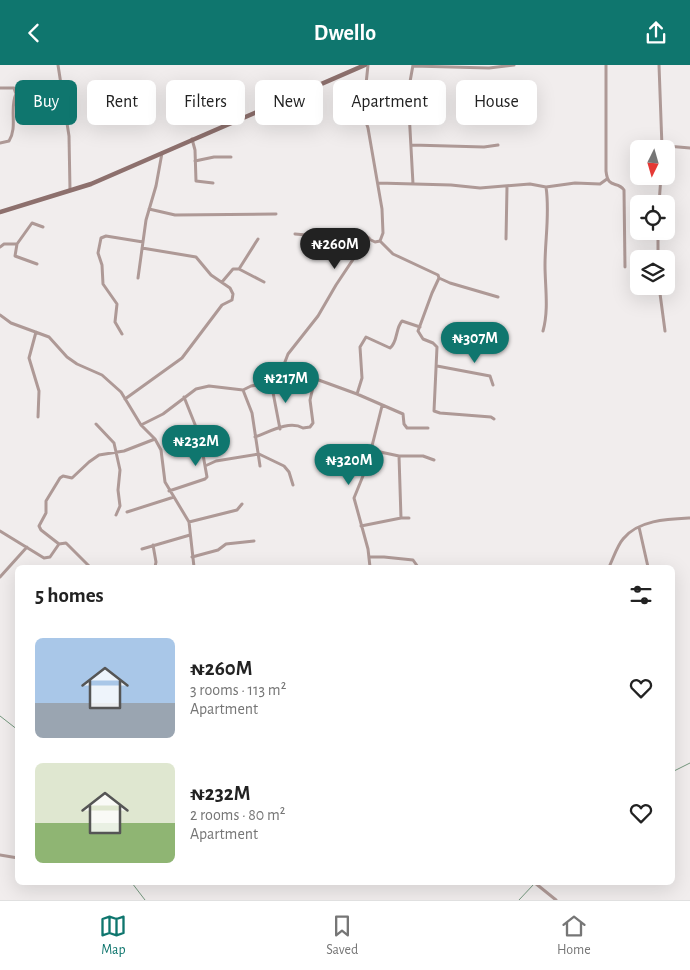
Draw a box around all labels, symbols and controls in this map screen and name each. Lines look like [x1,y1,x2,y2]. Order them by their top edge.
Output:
icon: back [20,19,48,47]
icon: share [642,19,670,47]
text: Dwello [314,22,376,44]
chip: Buy [15,80,77,125]
chip: Rent [87,80,156,125]
chip: Filters [166,80,245,125]
chip: New [255,80,323,125]
chip: Apartment [333,80,446,125]
chip: House [456,80,537,125]
north arrow [630,140,675,185]
map controls [630,140,675,295]
button: locate [630,195,675,240]
pin: ₦260M [300,227,370,270]
text: ₦260M [311,236,359,252]
button: layers [630,250,675,295]
pin: ₦307M [440,321,510,364]
text: ₦307M [452,330,498,346]
pin: ₦217M [251,361,321,404]
text: ₦217M [264,370,308,386]
pin: ₦232M [161,425,231,467]
text: ₦232M [173,433,219,449]
pin: ₦320M [314,443,384,486]
text: ₦320M [326,452,372,468]
icon: filters [627,581,655,609]
text: 5 homes [35,585,104,606]
icon: home [75,658,135,718]
text: ₦260M [190,658,253,679]
icon: heart [627,674,655,702]
text: 3 rooms · 113 m² [190,682,286,698]
text: Apartment [190,701,258,717]
icon: home [75,783,135,843]
text: ₦232M [190,783,250,804]
icon: heart [627,799,655,827]
text: 2 rooms · 80 m² [190,807,285,823]
text: Apartment [190,826,258,842]
tab: Map [99,912,127,959]
tab: Saved [326,912,358,959]
tab: Home [557,912,591,959]

